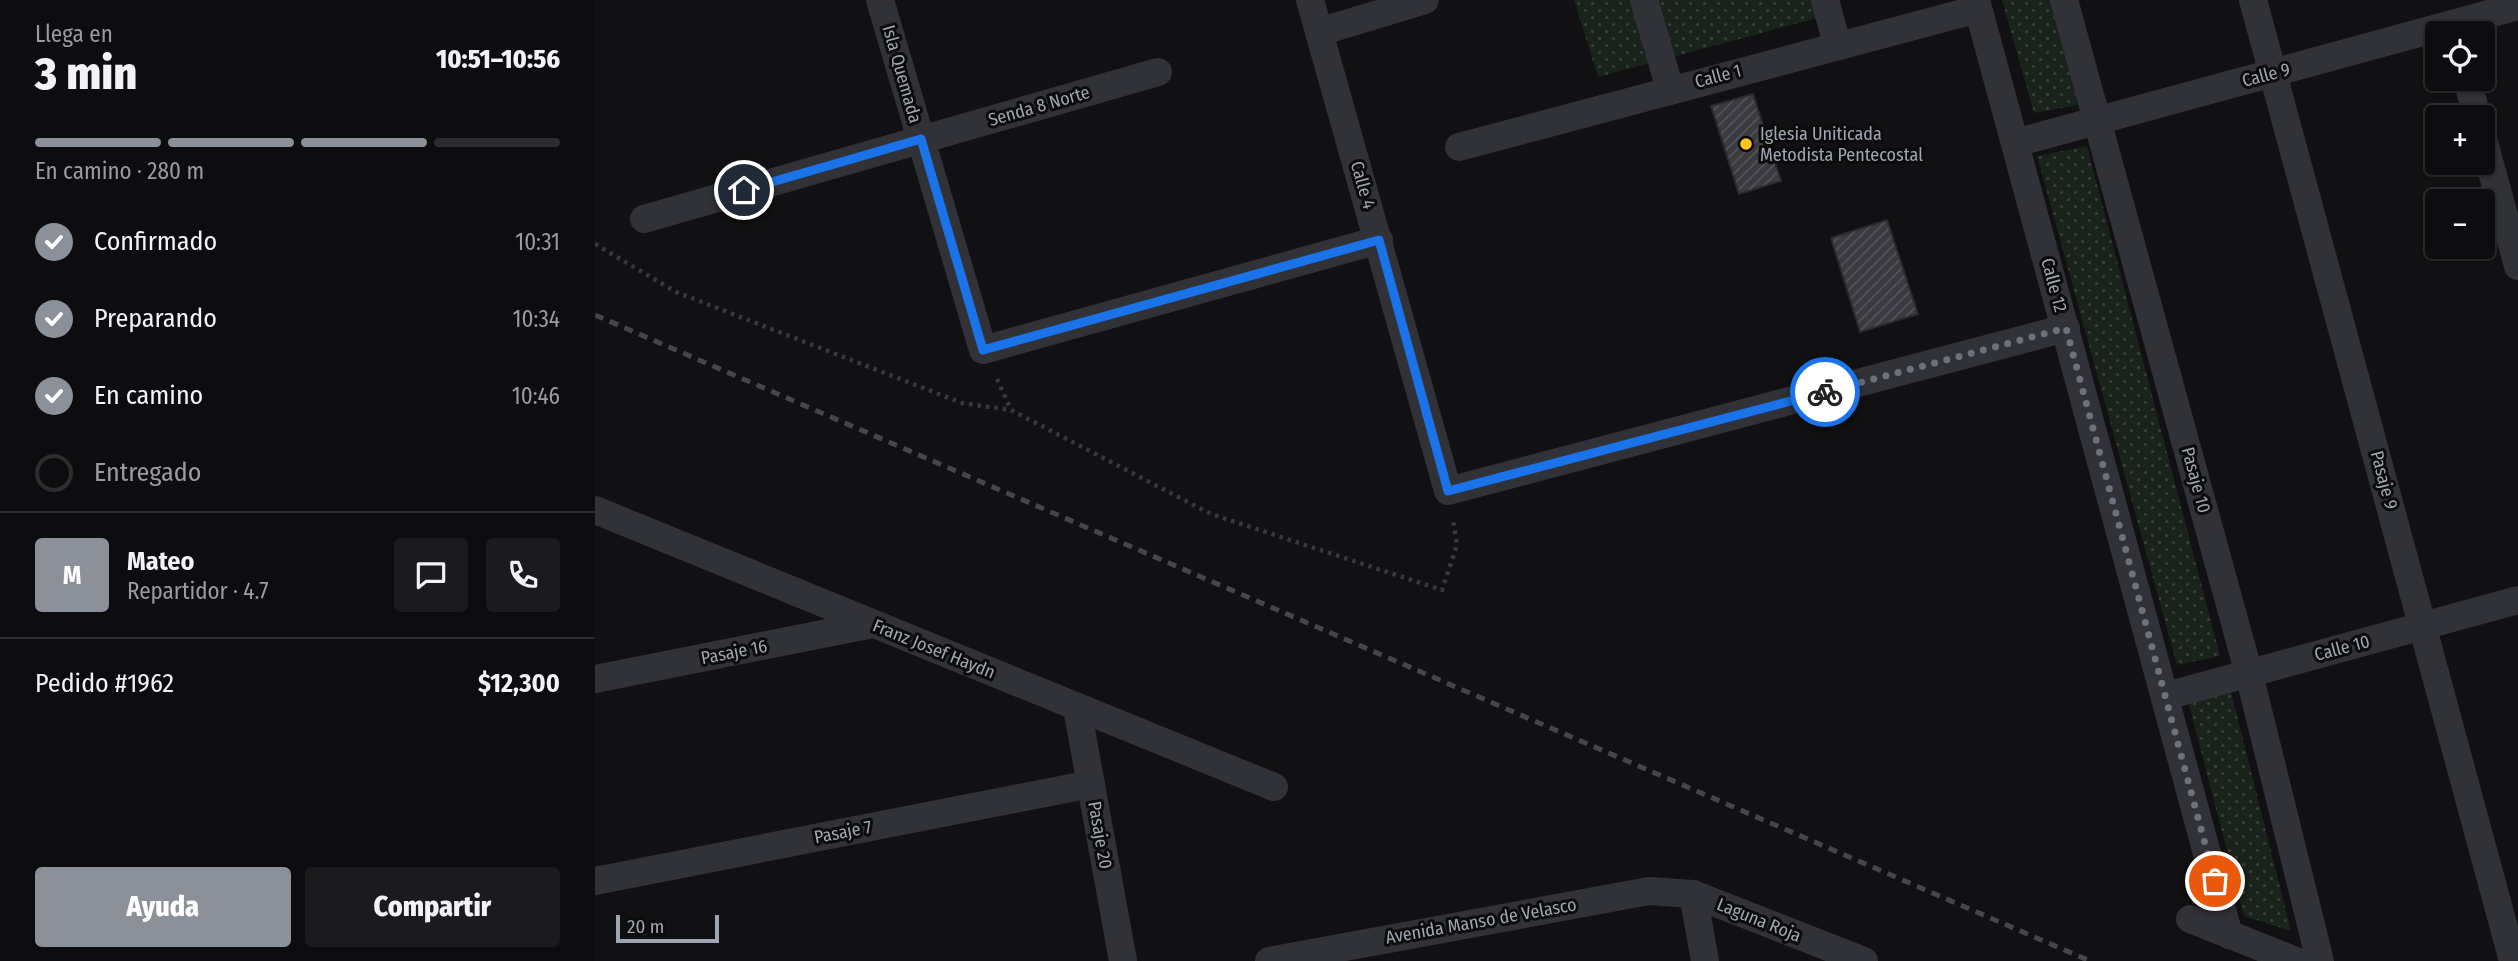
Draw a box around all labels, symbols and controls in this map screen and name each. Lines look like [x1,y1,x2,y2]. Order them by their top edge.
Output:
text: Llega en [35,20,113,48]
map controls [2425,21,2495,259]
button: locate [2425,21,2495,91]
street label: Isla Quemada [878,22,927,126]
text: 10:51–10:56 [436,44,560,75]
text: 3 min [35,46,137,101]
street label: Calle 9 [2240,58,2292,92]
street label: Calle 1 [1692,59,1744,93]
street label: Senda 8 Norte [986,81,1092,131]
button: + [2425,105,2495,175]
place label: Iglesia Uniticada Metodista Pentecostal [1760,123,1923,166]
marker: Iglesia Uniticada Metodista Pentecostal [1738,136,1754,152]
text: En camino · 280 m [35,157,204,185]
street label: Calle 4 [1346,158,1380,212]
pin [714,160,774,220]
icon: home [725,171,763,209]
button: − [2425,189,2495,259]
icon: check [35,223,73,261]
text: Confirmado [94,226,217,257]
text: 10:31 [515,228,560,256]
street label: Calle 12 [2036,256,2072,315]
icon: check [35,300,73,338]
text: Preparando [94,303,217,334]
text: 10:34 [513,305,560,333]
courier [1790,357,1860,427]
icon: bike [1806,373,1844,411]
icon: check [35,377,73,415]
text: En camino [94,380,203,411]
text: 10:46 [512,382,560,410]
street label: Pasaje 10 [2177,445,2215,515]
street label: Pasaje 9 [2366,448,2402,512]
text: Entregado [94,457,201,488]
button: chat [394,538,468,612]
button: phone [486,538,560,612]
text: Mateo [127,546,194,577]
text: M [63,560,81,591]
text: Repartidor · 4.7 [127,577,269,605]
street label: Franz Josef Haydn [870,614,998,684]
street label: Calle 10 [2312,630,2372,666]
street label: Pasaje 16 [699,635,769,669]
text: Pedido #1962 [35,668,174,699]
text: $12,300 [478,668,560,699]
street label: Pasaje 20 [1083,799,1117,871]
street label: Pasaje 7 [812,816,874,848]
pin [2185,851,2245,911]
icon: bag [2196,862,2234,900]
button: Ayuda [35,867,291,947]
button: Compartir [305,867,560,947]
street label: Avenida Manso de Velasco [1384,893,1578,949]
street label: Laguna Roja [1714,893,1805,947]
scale bar [616,912,719,944]
text: 20 m [627,915,664,938]

